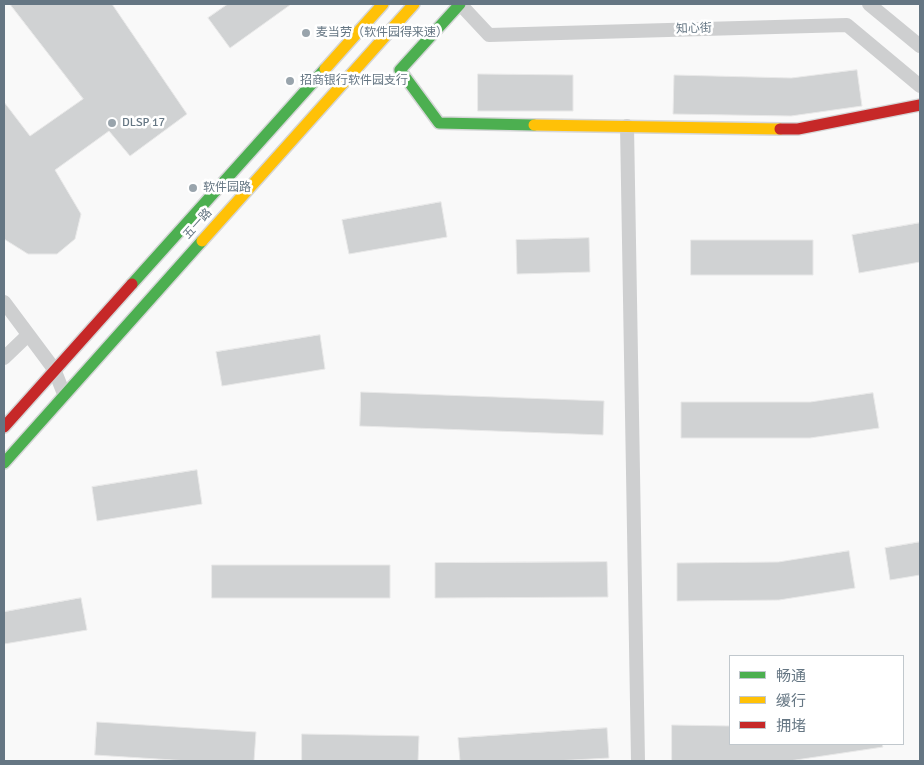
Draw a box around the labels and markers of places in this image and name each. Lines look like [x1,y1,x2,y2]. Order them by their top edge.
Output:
place label: 麦当劳（软件园得来速） [316,26,448,40]
marker: 麦当劳（软件园得来速） [300,27,312,39]
place label: 招商银行软件园支行 [300,74,408,88]
marker: 招商银行软件园支行 [284,75,296,87]
place label: DLSP 17 [122,116,165,130]
marker: DLSP 17 [106,117,118,129]
place label: 软件园路 [203,181,251,195]
marker: 软件园路 [187,182,199,194]

